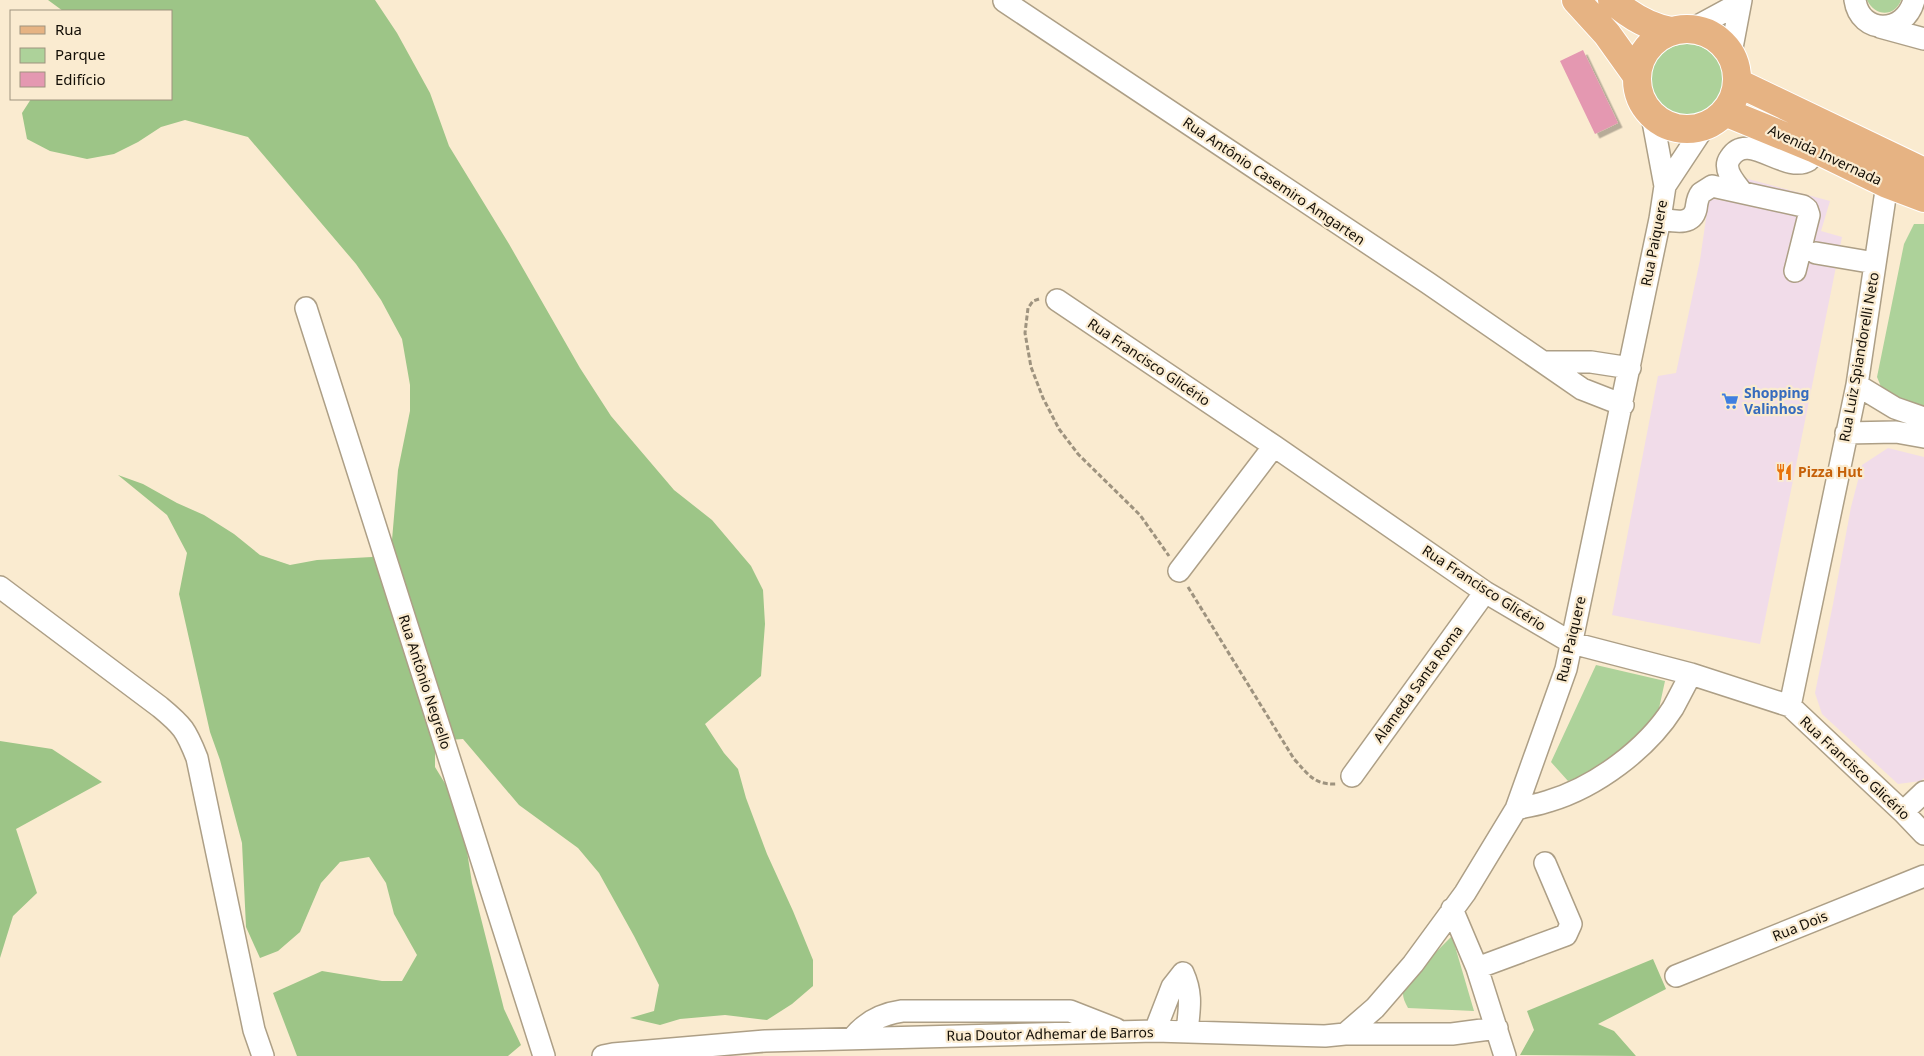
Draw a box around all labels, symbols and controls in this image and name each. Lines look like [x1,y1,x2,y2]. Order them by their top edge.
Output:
legend [10,10,172,100]
text: Rua [55,19,82,39]
text: Parque [55,44,105,64]
text: Edifício [55,69,106,89]
street label: Rua Antônio Casemiro Amgarten [1179,112,1369,249]
street label: Avenida Invernada [1765,120,1885,189]
street label: Rua Paiquere [1636,198,1671,288]
street label: Rua Luiz Spiandorelli Neto [1834,271,1883,443]
street label: Rua Francisco Glicério [1084,313,1214,410]
place label: Shopping Valinhos [1744,383,1809,418]
supermarket icon: Shopping Valinhos [1720,391,1740,411]
restaurant icon: Pizza Hut [1774,462,1794,482]
place label: Pizza Hut [1798,462,1863,481]
street label: Rua Francisco Glicério [1419,540,1550,635]
street label: Rua Paiquere [1551,594,1590,684]
street label: Rua Antônio Negrello [395,612,456,752]
street label: Alameda Santa Roma [1369,621,1467,746]
street label: Rua Francisco Glicério [1796,712,1914,824]
street label: Rua Dois [1769,906,1830,945]
street label: Rua Doutor Adhemar de Barros [946,1022,1154,1045]

